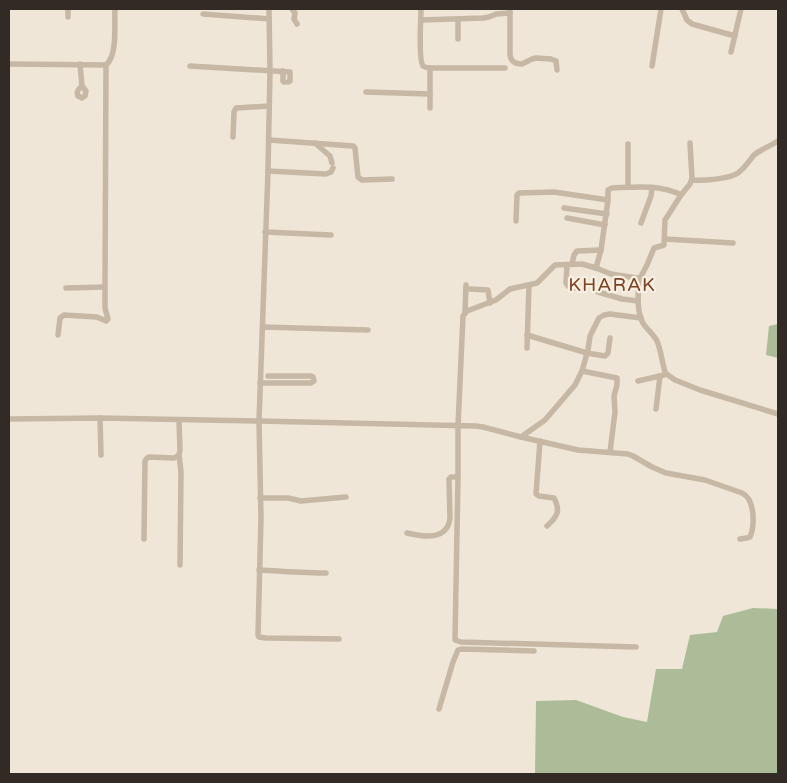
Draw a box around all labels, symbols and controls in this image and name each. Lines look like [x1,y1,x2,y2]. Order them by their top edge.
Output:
district label: KHARAK [568,274,656,296]

